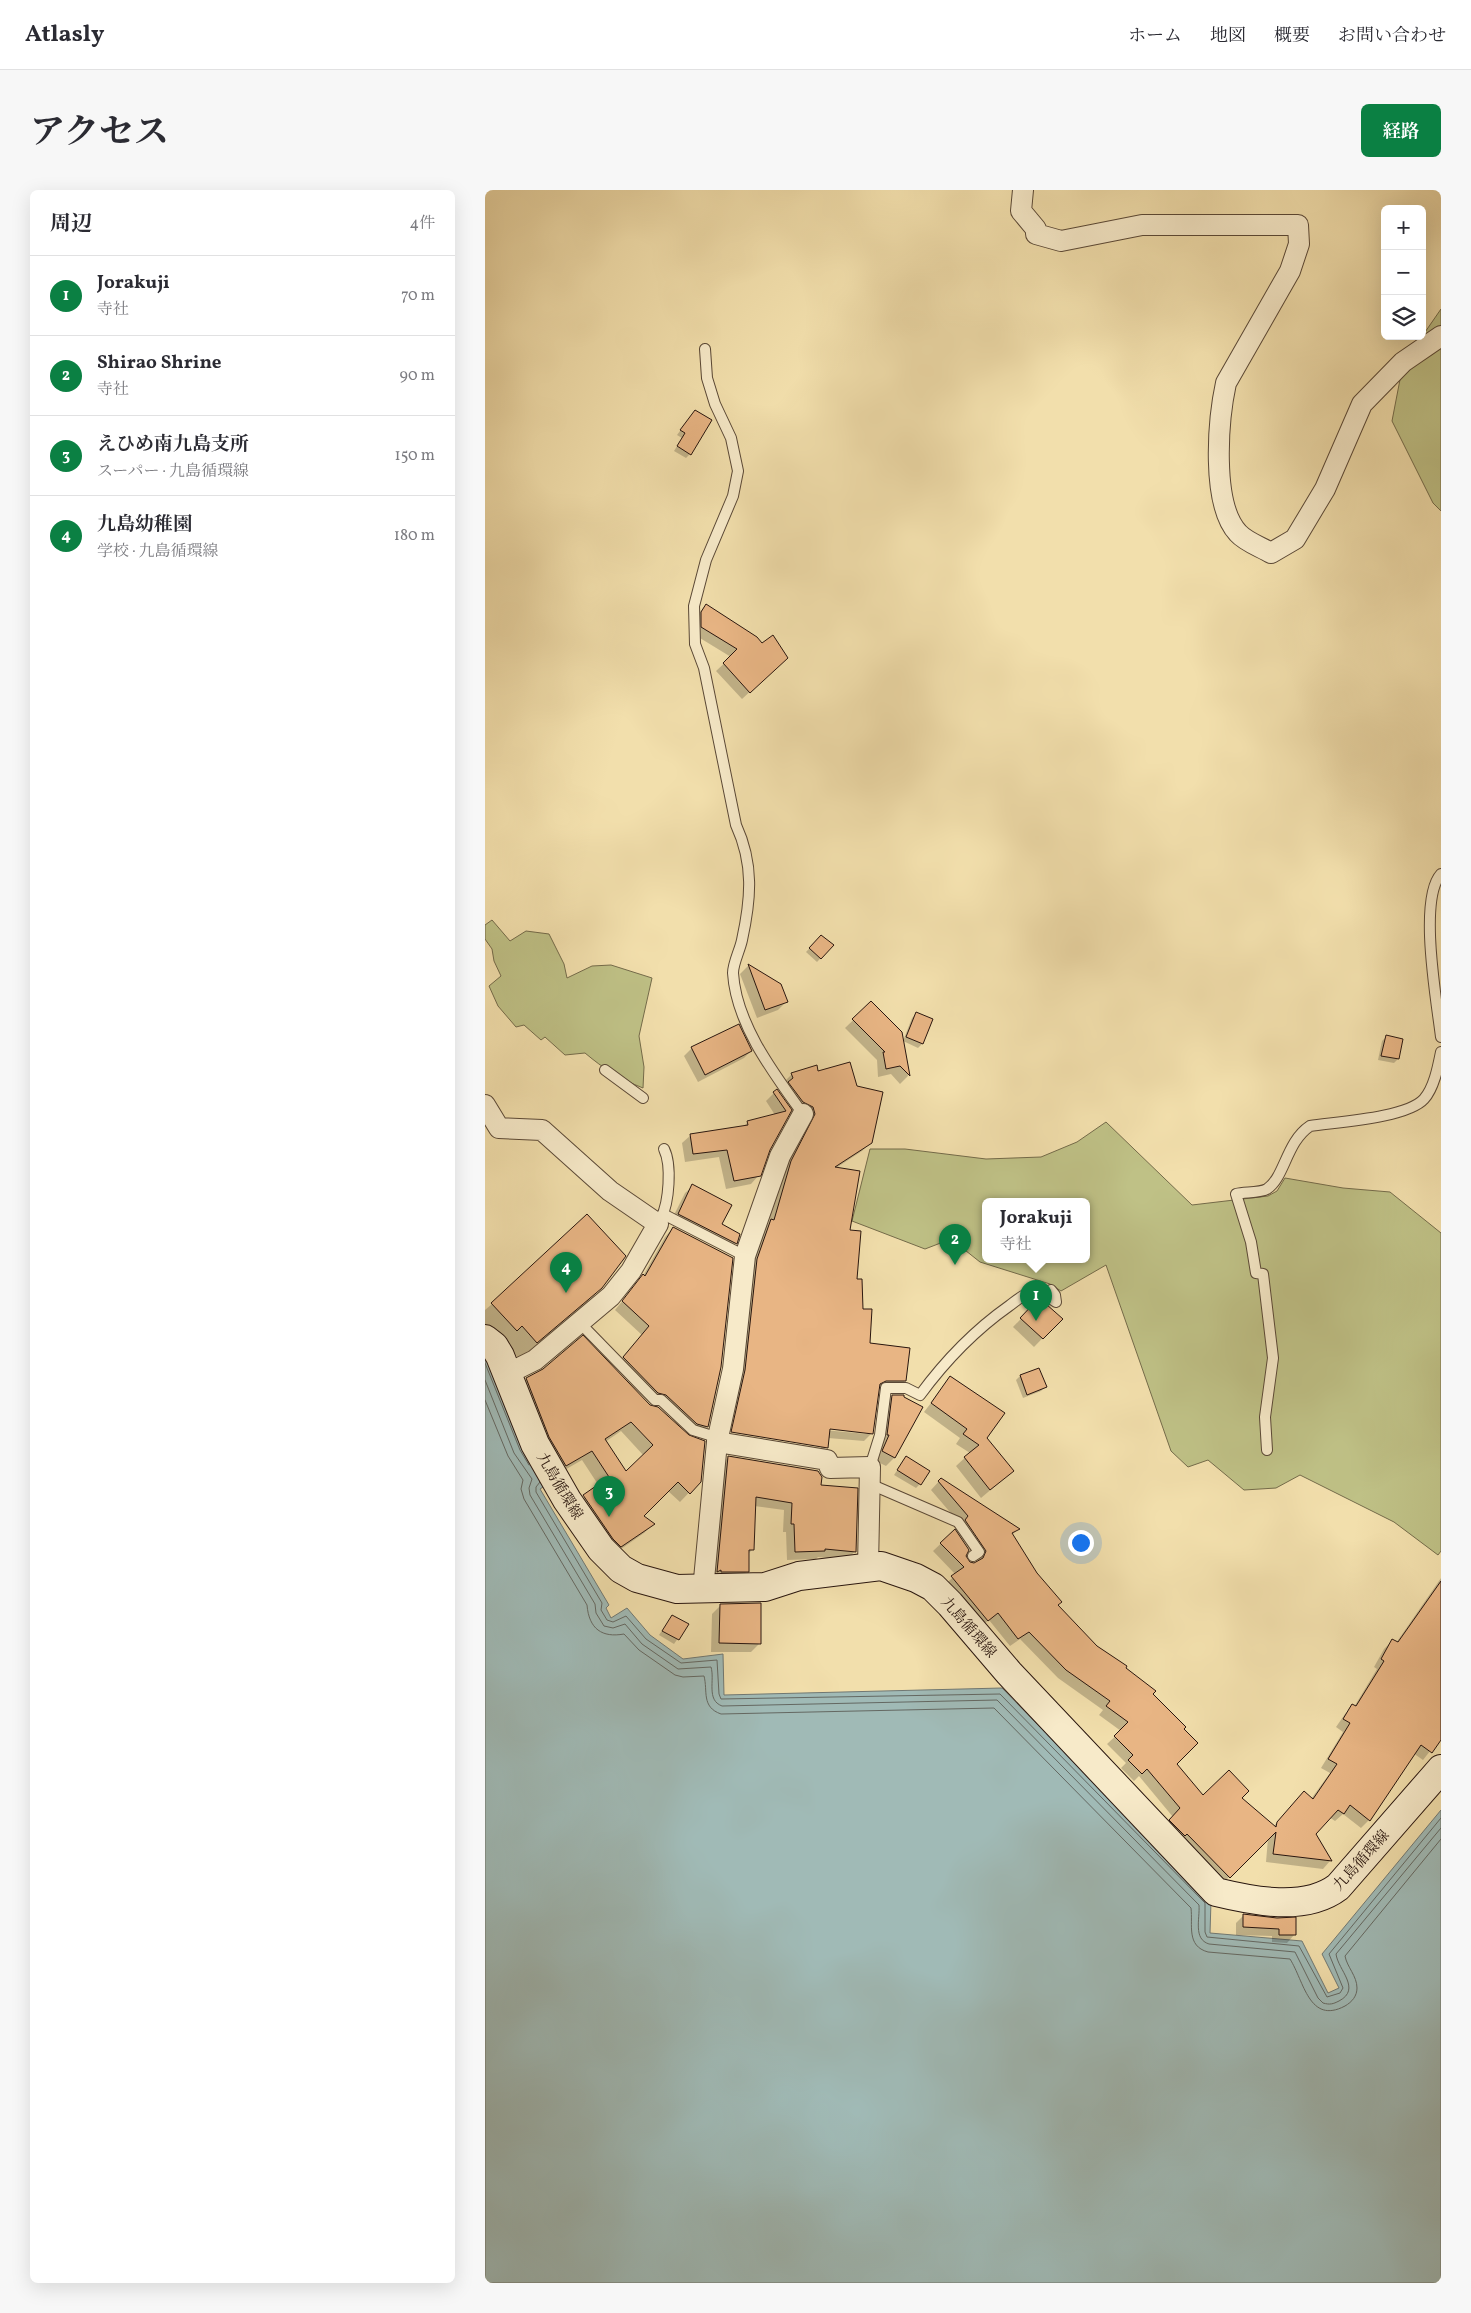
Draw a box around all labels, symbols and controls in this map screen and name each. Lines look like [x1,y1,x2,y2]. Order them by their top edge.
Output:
text: Atlasly [25,18,104,52]
text: ホーム [1128,24,1182,49]
text: 地図 [1210,24,1246,49]
text: 概要 [1274,24,1310,49]
text: お問い合わせ [1338,24,1446,49]
button: 経路 [1361,104,1441,157]
text: アクセス [30,110,169,158]
map controls [1381,205,1426,340]
button: + [1381,205,1426,250]
text: 周辺 [50,210,92,239]
text: 4件 [409,213,435,235]
button: − [1381,250,1426,295]
text: Jorakuji [97,270,170,296]
text: 1 [63,285,69,307]
text: 70 m [401,285,435,307]
button: layers [1381,295,1426,340]
text: 寺社 [97,299,129,321]
text: Shirao Shrine [97,350,221,376]
text: 2 [62,365,70,387]
text: 90 m [399,365,435,387]
text: 寺社 [97,379,129,401]
text: えひめ南九島支所 [97,432,249,458]
text: 3 [62,445,70,467]
text: 150 m [394,445,435,467]
text: スーパー · 九島循環線 [97,461,249,483]
text: 九島幼稚園 [97,512,192,538]
text: 4 [61,525,71,547]
text: 180 m [394,525,435,547]
text: 学校 · 九島循環線 [97,541,219,563]
popup [982,1198,1090,1263]
text: Jorakuji [1000,1205,1072,1231]
pin: 2 [939,1224,971,1265]
text: 寺社 [1000,1234,1032,1256]
pin: 4 [550,1252,582,1293]
pin: 1 [1020,1280,1052,1321]
street label: 九島循環線 [530,1449,587,1524]
pin: 3 [593,1476,625,1517]
your location [1068,1530,1094,1556]
street label: 九島循環線 [935,1593,1000,1663]
street label: 九島循環線 [1329,1826,1395,1896]

